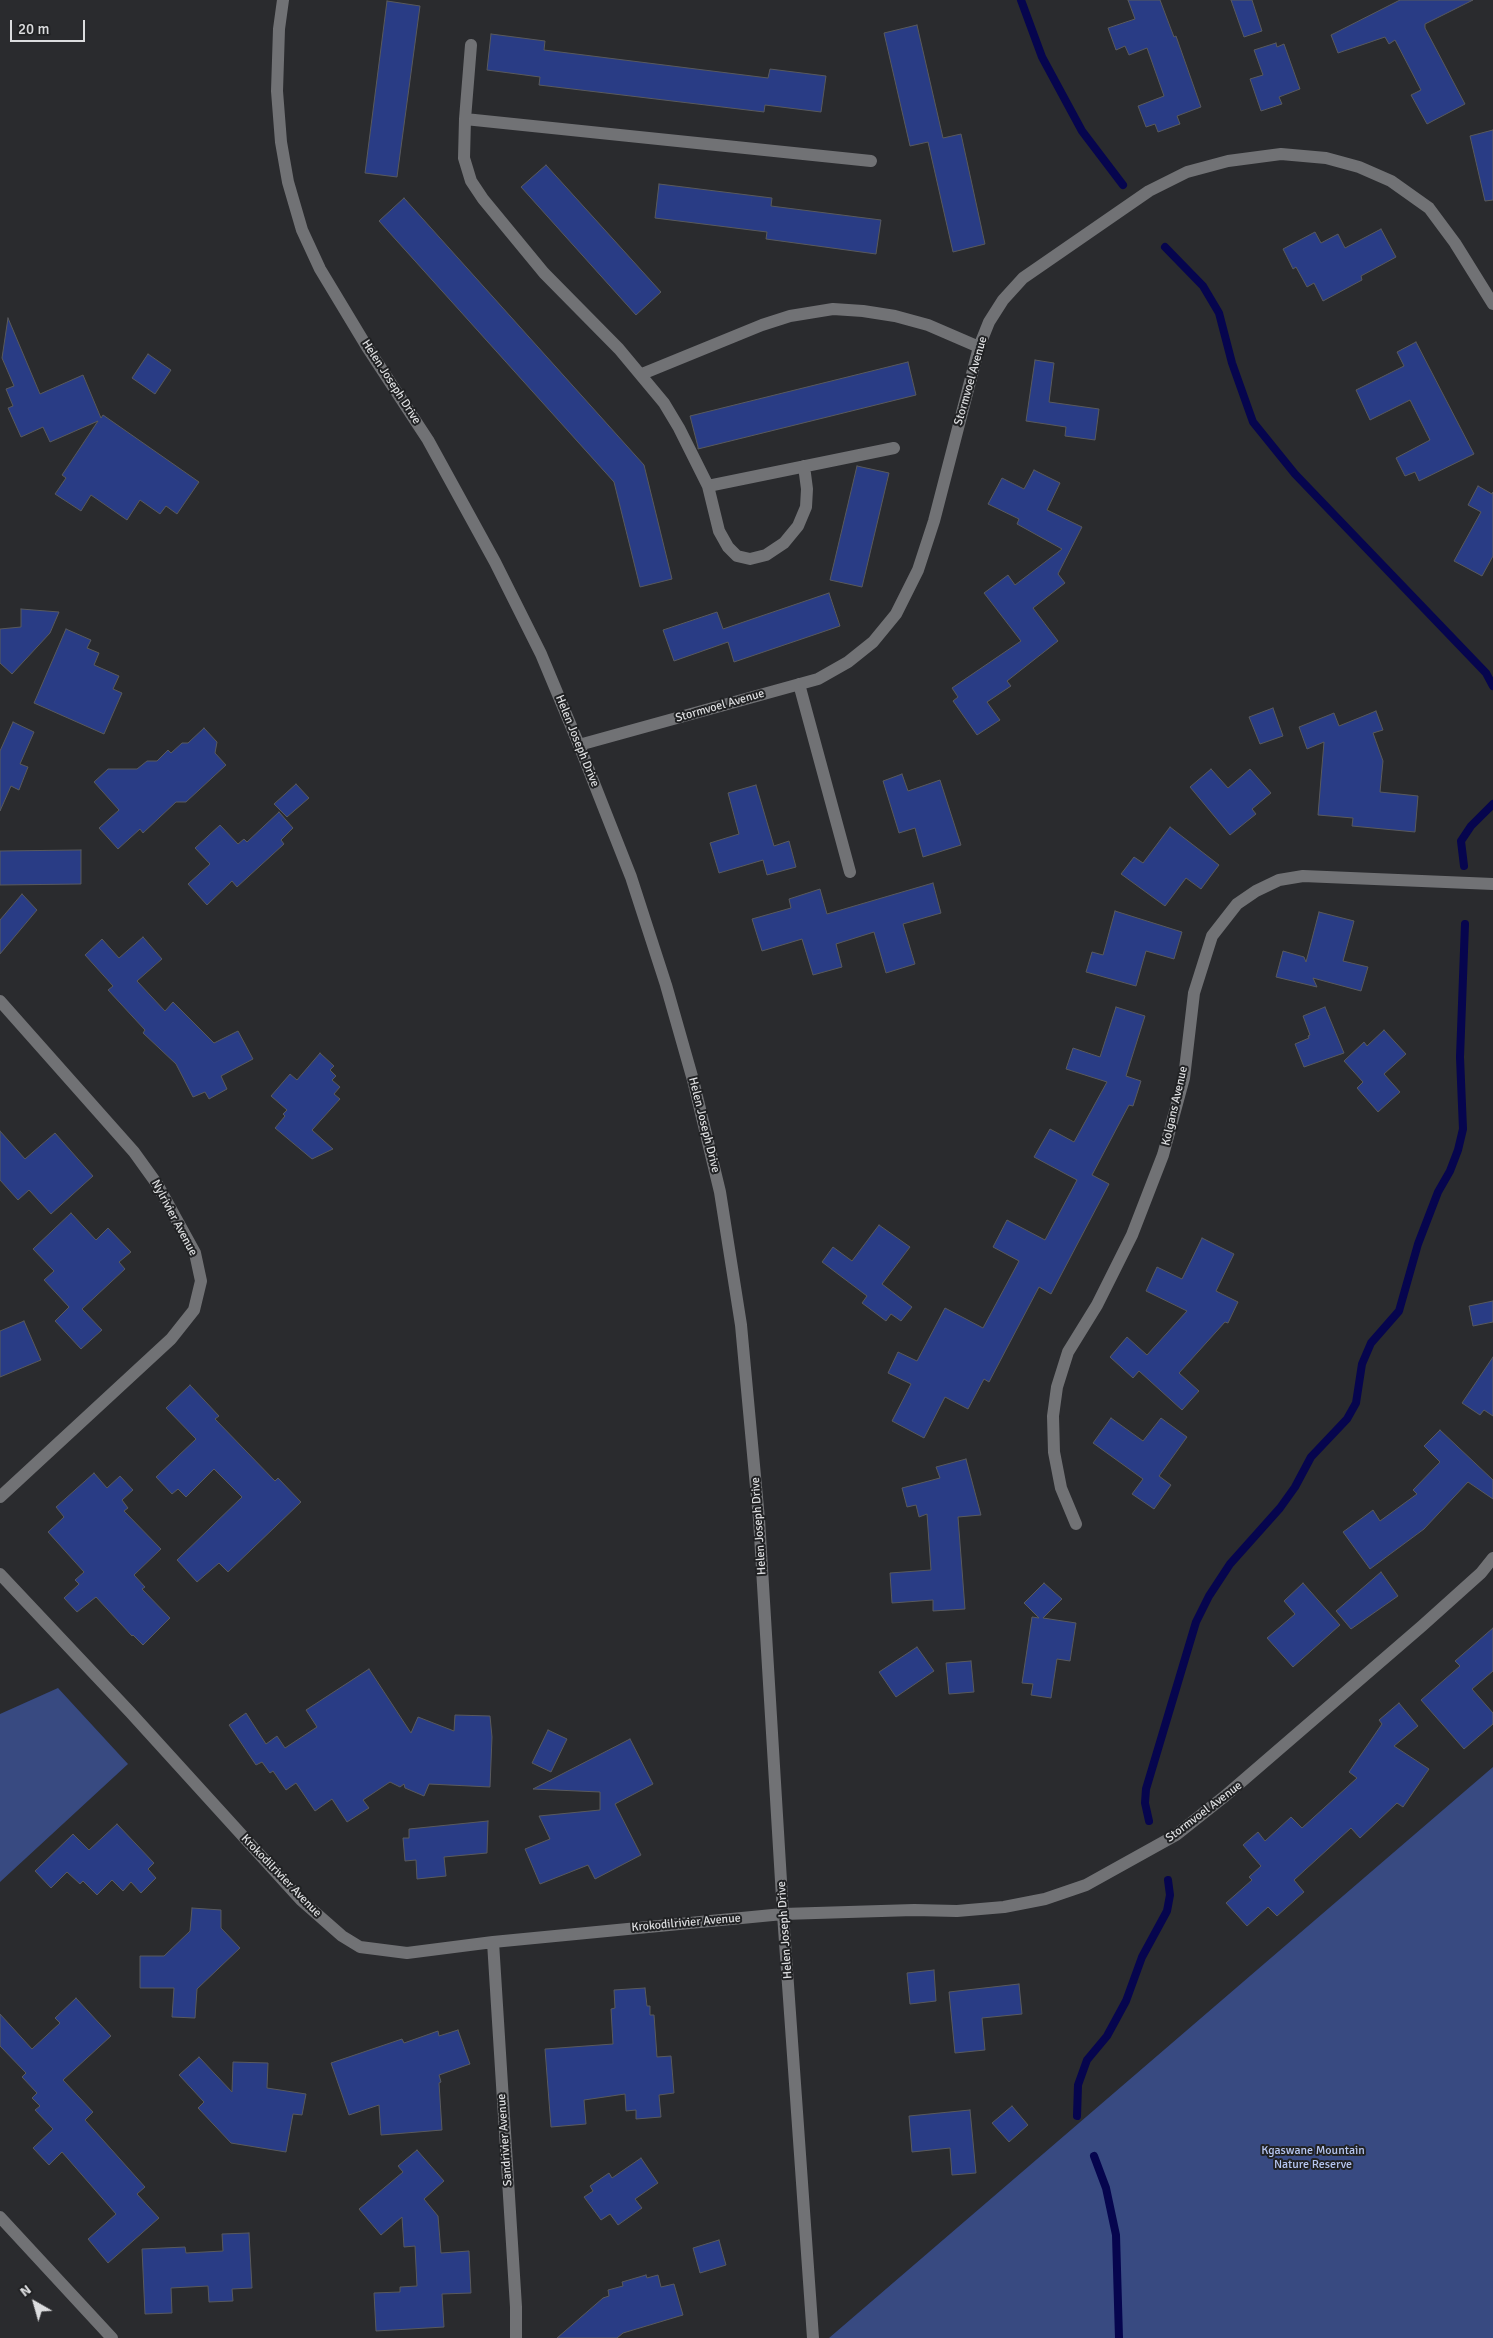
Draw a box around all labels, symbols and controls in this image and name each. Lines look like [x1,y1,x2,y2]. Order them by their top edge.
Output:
scale bar [12,10,88,42]
text: 20 m [18,20,49,38]
street label: Stormvoel Avenue [951,335,991,427]
street label: Helen Joseph Drive [358,337,424,427]
street label: Stormvoel Avenue [674,686,766,726]
street label: Helen Joseph Drive [552,693,602,789]
street label: Kolgans Avenue [1159,1065,1191,1147]
street label: Helen Joseph Drive [685,1076,723,1174]
street label: Nylrivier Avenue [148,1177,200,1259]
street label: Helen Joseph Drive [748,1477,770,1575]
street label: Stormvoel Avenue [1163,1779,1245,1845]
street label: Krokodilrivier Avenue [238,1832,324,1920]
street label: Helen Joseph Drive [774,1881,796,1979]
street label: Krokodilrivier Avenue [631,1911,741,1935]
street label: Sandrivier Avenue [495,2093,515,2187]
park label: Kgaswane Mountain Nature Reserve [1261,2144,1365,2172]
north arrow [10,2278,60,2328]
text: N [16,2281,35,2300]

